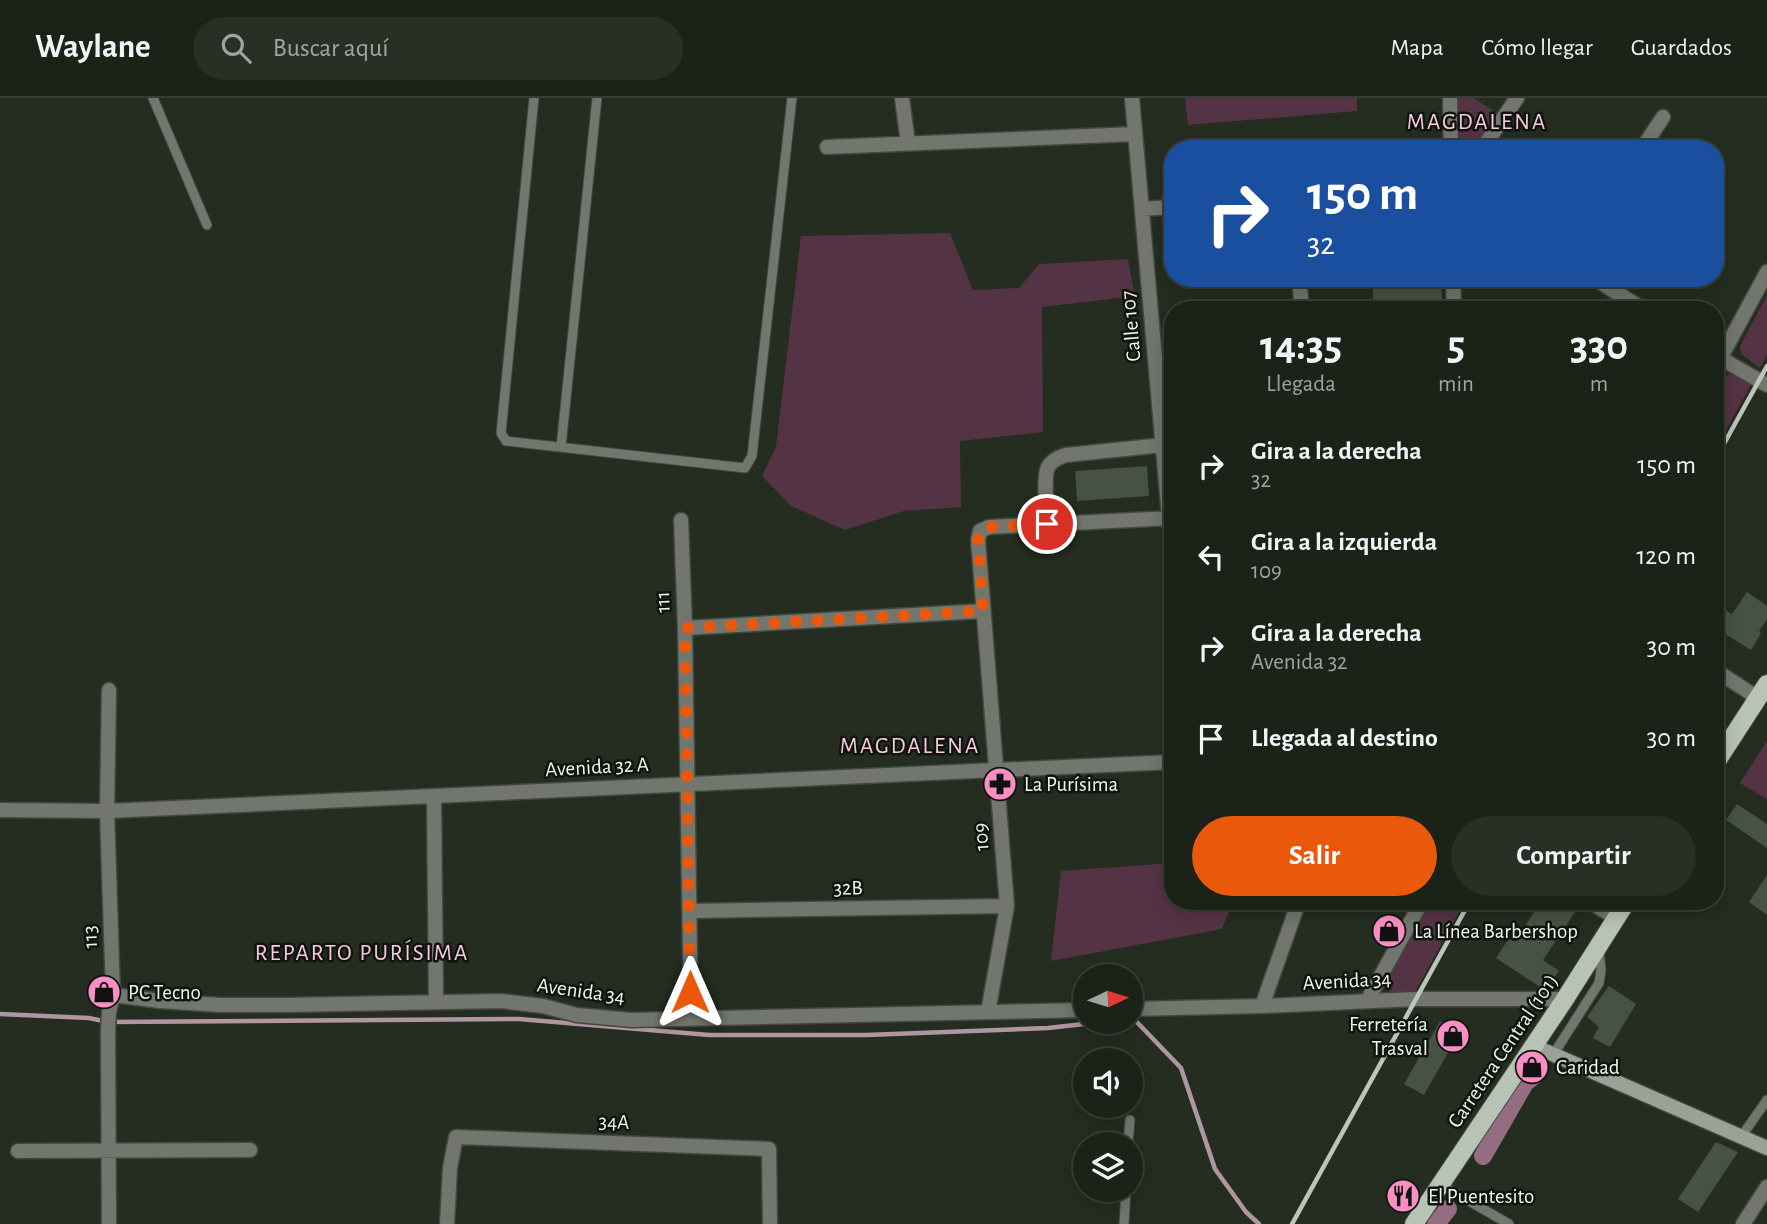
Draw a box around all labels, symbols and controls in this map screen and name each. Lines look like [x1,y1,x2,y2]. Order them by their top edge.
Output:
search box [193,17,683,80]
icon: search [217,29,255,67]
text: Waylane [35,31,151,64]
text: Buscar aquí [273,35,389,61]
text: Mapa [1390,36,1444,60]
text: Cómo llegar [1482,36,1593,60]
text: Guardados [1631,36,1732,60]
district label: MAGDALENA [1407,111,1547,134]
icon: right [1192,168,1283,259]
text: 150 m [1307,170,1418,219]
text: 32 [1307,228,1335,260]
street label: Calle 107 [1117,289,1145,362]
text: 14:35 [1260,325,1342,367]
text: 5 [1447,325,1465,367]
text: 330 [1570,325,1628,367]
text: Llegada [1266,373,1336,396]
text: min [1438,373,1474,396]
text: m [1590,373,1608,396]
text: Gira a la derecha [1251,438,1422,464]
icon: right [1192,447,1230,485]
text: 150 m [1637,452,1696,478]
text: 32 [1251,469,1271,492]
pin [1017,494,1077,554]
icon: arrive [1028,505,1066,543]
text: Gira a la izquierda [1251,529,1437,555]
icon: left [1192,538,1230,576]
text: 120 m [1636,543,1696,569]
text: 109 [1251,560,1282,583]
street label: 111 [652,591,674,613]
text: Gira a la derecha [1251,620,1422,646]
icon: right [1192,629,1230,667]
text: 30 m [1646,634,1696,660]
text: Avenida 32 [1251,651,1348,674]
icon: arrive [1192,720,1230,758]
text: Llegada al destino [1251,725,1438,751]
text: 30 m [1646,725,1696,751]
district label: MAGDALENA [840,735,980,758]
street label: Avenida 32 A [545,754,649,780]
pharmacy icon: La Purísima [981,765,1019,803]
place label: La Purísima [1024,774,1119,795]
button: Salir [1192,816,1437,896]
button: Compartir [1451,816,1696,896]
street label: 109 [970,822,992,852]
street label: 32B [833,877,863,899]
shop icon: La Línea Barbershop [1370,912,1408,950]
place label: La Línea Barbershop [1414,921,1578,942]
street label: 113 [79,925,101,949]
district label: REPARTO PURÍSIMA [255,939,469,965]
position arrow [653,955,727,1029]
north arrow [1073,964,1143,1034]
map controls [1073,964,1143,1202]
street label: Avenida 34 [1302,968,1392,994]
street label: Carretera Central (101) [1444,970,1562,1132]
shop icon: PC Tecno [85,973,123,1011]
street label: Avenida 34 [536,974,626,1008]
place label: PC Tecno [128,982,201,1003]
place label: Ferretería Trasval [1349,1014,1428,1059]
shop icon: Ferretería Trasval [1434,1017,1472,1055]
button: sound [1073,1048,1143,1118]
shop icon: Caridad [1513,1048,1551,1086]
place label: Caridad [1556,1057,1620,1078]
street label: 34A [598,1111,630,1133]
button: layers [1073,1132,1143,1202]
restaurant icon: El Puentesito [1384,1177,1422,1215]
place label: El Puentesito [1428,1186,1534,1207]

